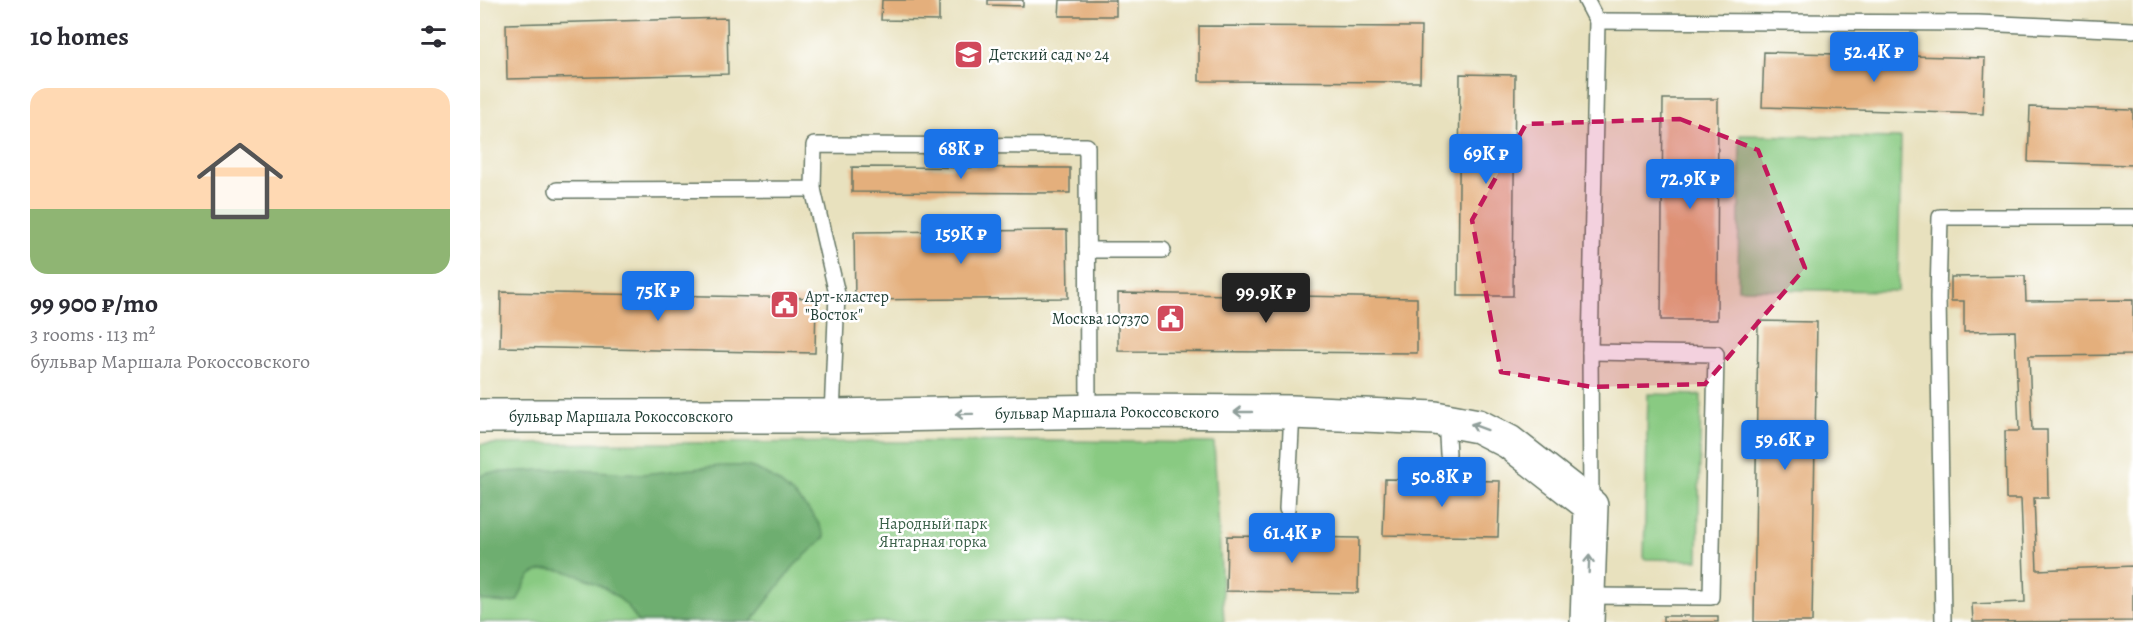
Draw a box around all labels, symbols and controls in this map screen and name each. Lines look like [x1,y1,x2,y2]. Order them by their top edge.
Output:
text: 10 homes [30,19,129,54]
icon: filters [417,20,450,53]
pin: 52.4K ₽ [1819,32,1929,83]
school or university icon: Детский сад № 24 [952,38,984,70]
text: 52.4K ₽ [1844,38,1904,65]
place label: Детский сад № 24 [989,44,1109,66]
icon: home [186,127,294,235]
pin: 68K ₽ [919,129,1003,180]
pin: 69K ₽ [1444,134,1528,185]
text: 68K ₽ [938,135,984,162]
text: 69K ₽ [1463,140,1509,167]
pin: 72.9K ₽ [1635,159,1745,210]
text: 72.9K ₽ [1660,165,1720,192]
pin: 159K ₽ [912,214,1010,265]
text: 159K ₽ [935,220,987,247]
pin: 75K ₽ [616,271,700,322]
pin: 99.9K ₽ [1211,273,1321,324]
text: 75K ₽ [636,277,680,304]
text: 99.9K ₽ [1236,279,1296,306]
text: 99 900 ₽/mo [30,286,158,321]
place label: Арт-кластер "Восток" [804,286,889,326]
public building icon: Арт-кластер "Восток" [768,289,800,321]
public building icon: Москва 107370 [1154,302,1186,334]
place label: Москва 107370 [1052,308,1149,330]
text: 3 rooms · 113 m² [30,321,155,348]
text: бульвар Маршала Рокоссовского [30,348,310,375]
street label: бульвар Маршала Рокоссовского [995,401,1219,425]
street label: бульвар Маршала Рокоссовского [509,406,733,428]
one-way arrow [1234,406,1254,418]
one-way arrow [955,408,975,420]
pin: 59.6K ₽ [1730,420,1840,471]
one-way arrow [1470,421,1489,432]
text: 59.6K ₽ [1755,426,1815,453]
pin: 50.8K ₽ [1387,457,1497,508]
text: 50.8K ₽ [1412,463,1472,490]
park label: Народный парк Янтарная горка [878,513,988,553]
pin: 61.4K ₽ [1237,513,1347,564]
text: 61.4K ₽ [1263,519,1321,546]
one-way arrow [1583,554,1594,574]

